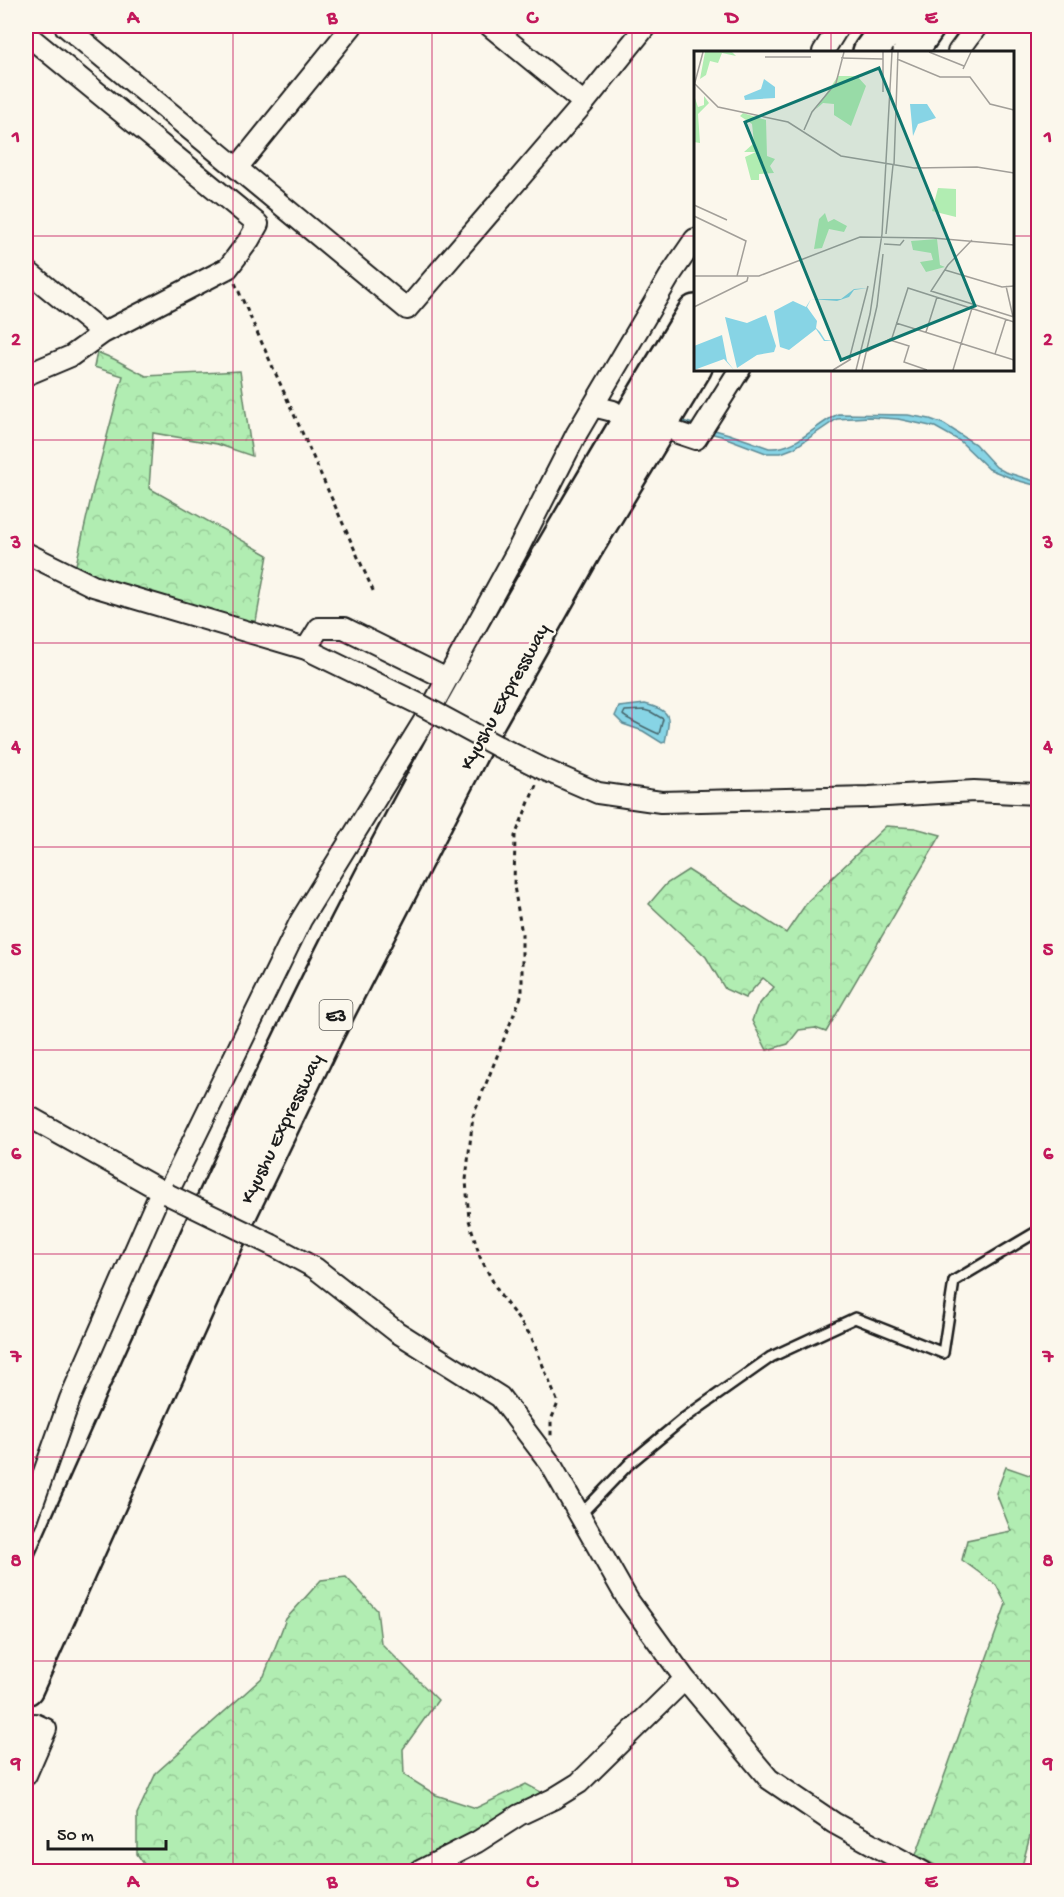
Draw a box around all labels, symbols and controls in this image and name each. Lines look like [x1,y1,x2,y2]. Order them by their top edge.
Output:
text: A [126,8,141,31]
text: B [326,8,338,31]
text: C [526,8,540,31]
text: D [723,8,739,31]
text: E [925,8,939,31]
inset map [694,51,1013,370]
text: 1 [11,127,20,150]
text: 1 [1043,127,1052,150]
text: 2 [11,330,21,353]
text: 2 [1043,330,1053,353]
text: 3 [10,533,21,556]
text: 3 [1042,533,1053,556]
street label: Kyushu Expressway [456,620,556,775]
text: 4 [10,737,21,760]
text: 4 [1042,737,1053,760]
text: 5 [11,940,22,963]
text: 5 [1043,940,1054,963]
road number: E3 [320,1000,352,1030]
street label: Kyushu Expressway [237,1051,329,1208]
text: 6 [11,1144,22,1167]
text: 6 [1043,1144,1054,1167]
text: 7 [10,1347,23,1370]
text: 7 [1042,1347,1055,1370]
text: 8 [11,1551,22,1574]
text: 8 [1043,1551,1054,1574]
text: 9 [10,1754,21,1777]
text: 9 [1042,1754,1053,1777]
scale bar [48,1813,166,1851]
text: 50 m [57,1826,94,1847]
text: A [126,1872,141,1895]
text: B [326,1872,338,1895]
text: C [526,1872,540,1895]
text: D [723,1872,739,1895]
text: E [925,1872,939,1895]

